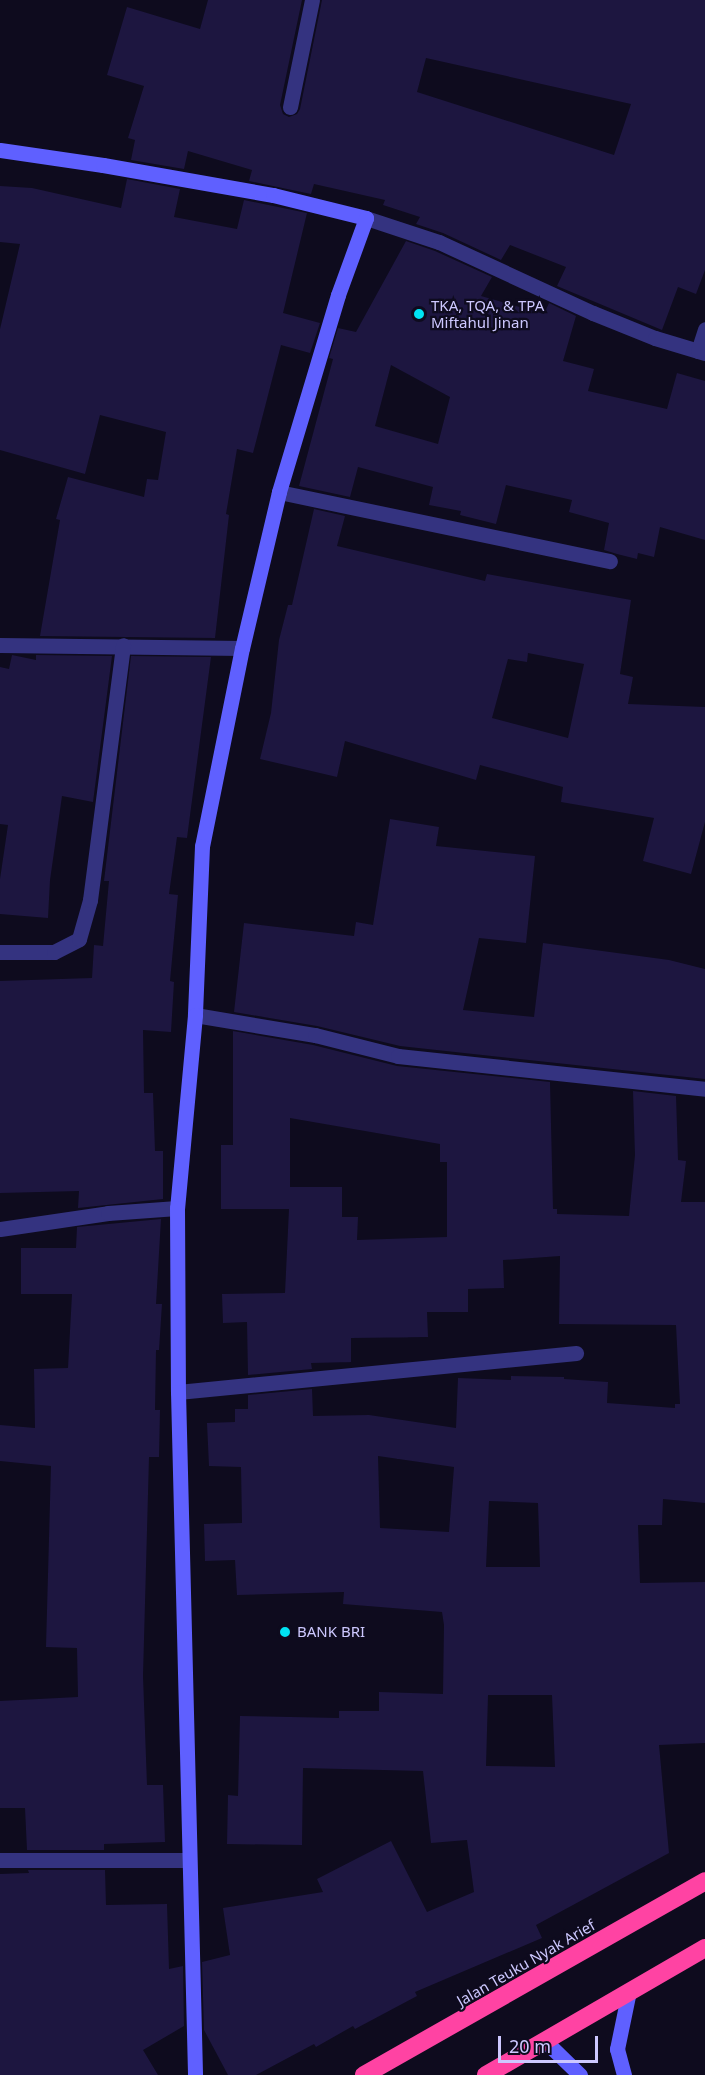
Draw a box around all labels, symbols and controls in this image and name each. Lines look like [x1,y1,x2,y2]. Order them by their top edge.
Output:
place label: TKA, TQA, & TPA Miftahul Jinan [431,296,544,331]
marker: TKA, TQA, & TPA Miftahul Jinan [412,307,426,321]
place label: BANK BRI [297,1623,365,1641]
marker: BANK BRI [278,1625,292,1639]
street label: Jalan Teuku Nyak Arief [454,1916,598,2010]
scale bar [501,2024,602,2062]
text: 20 m [509,2034,551,2058]

